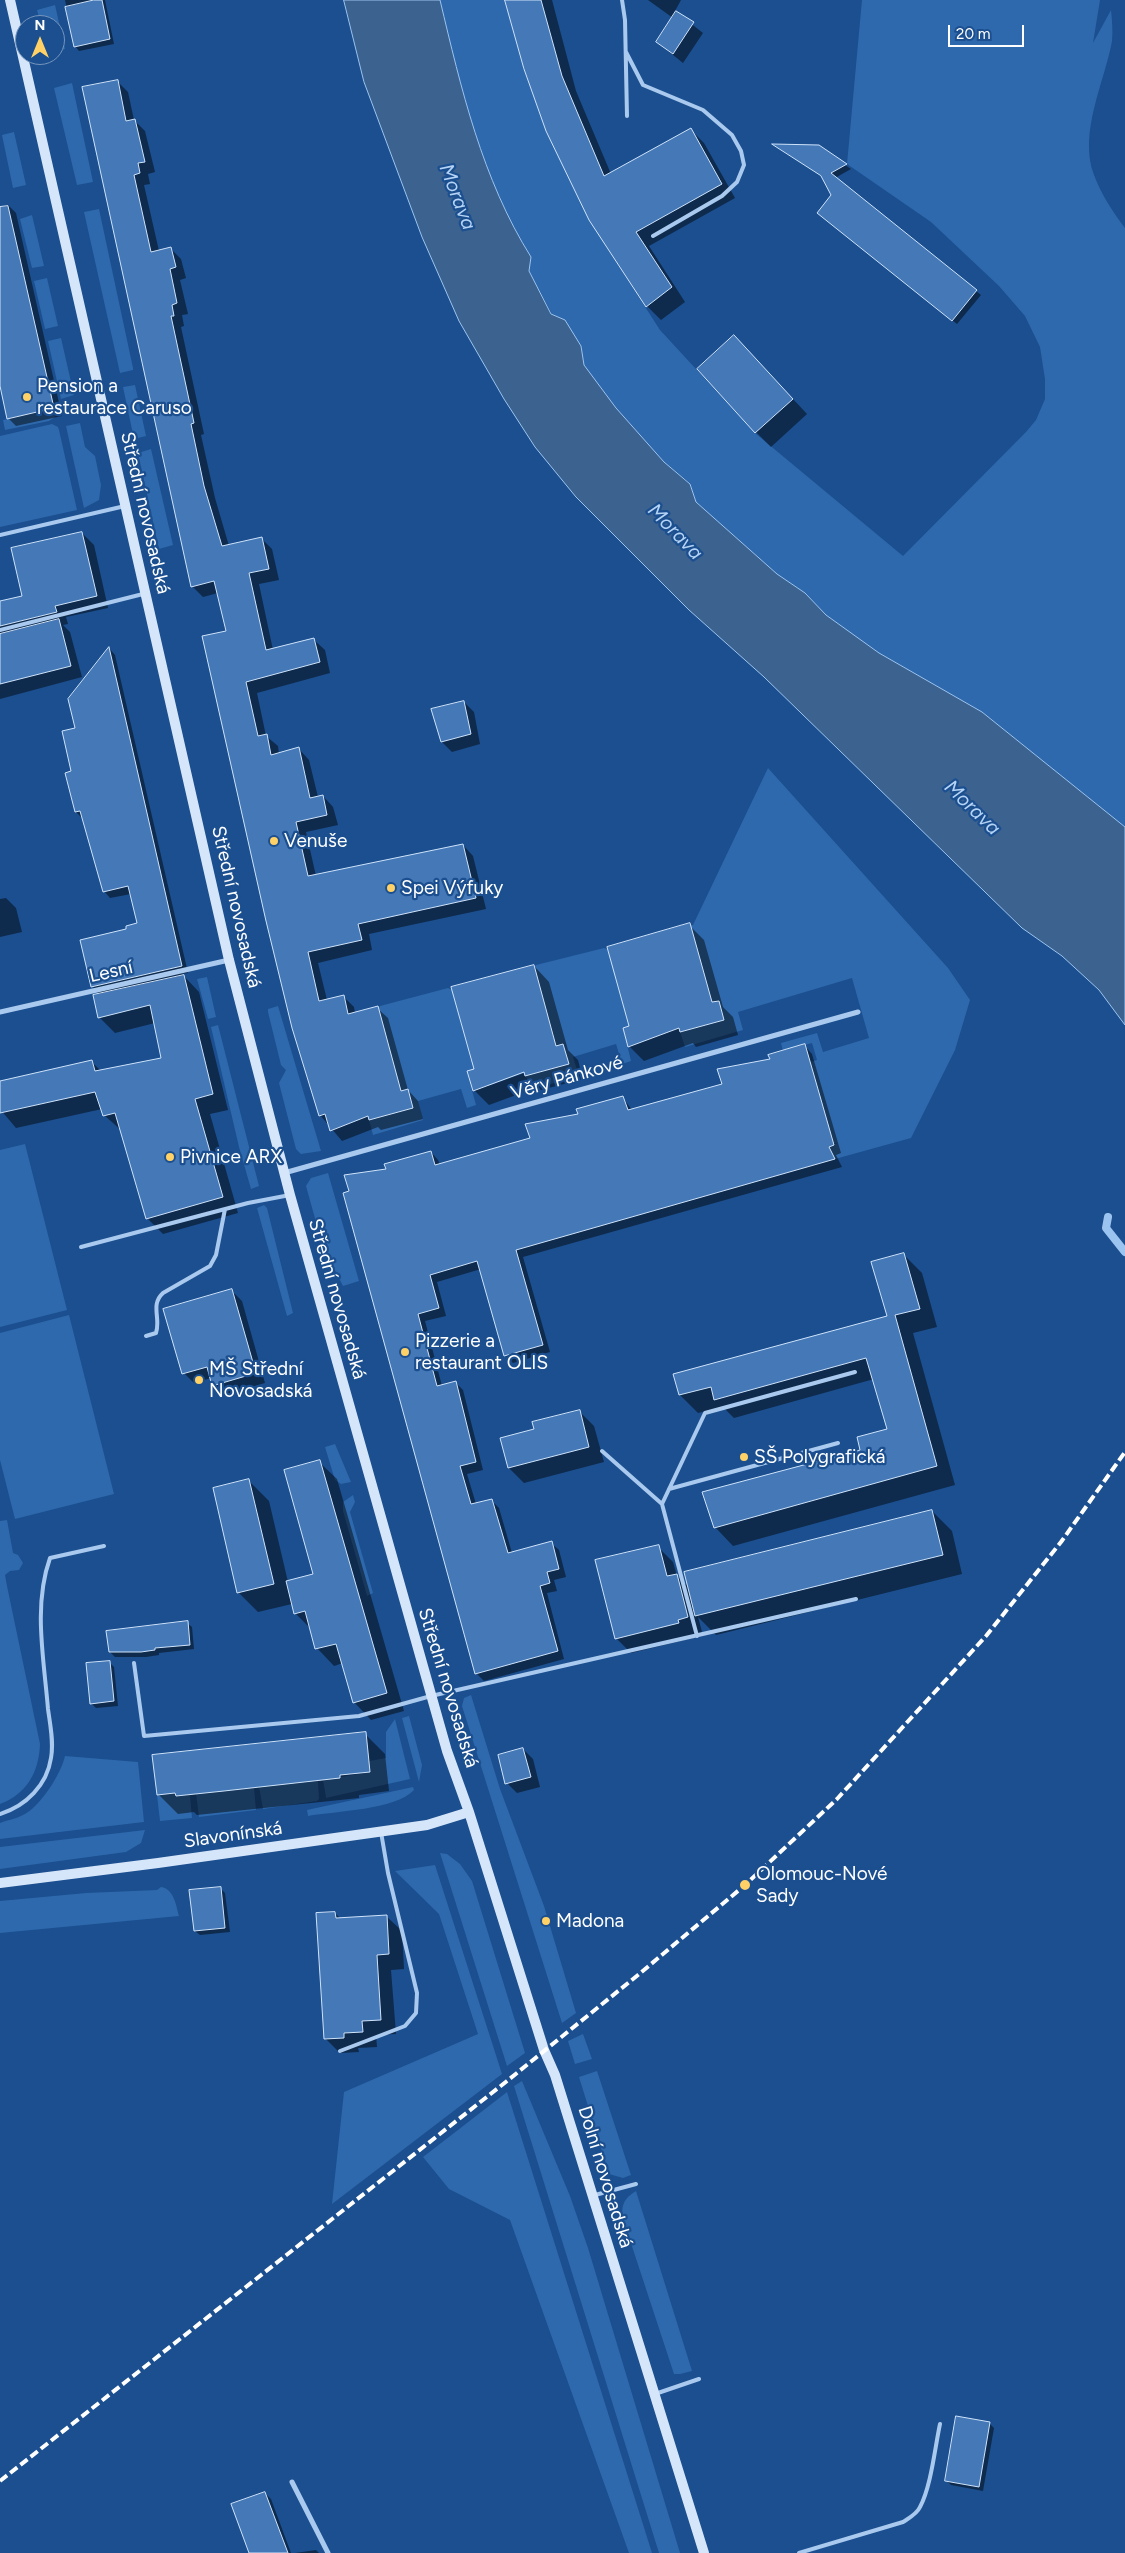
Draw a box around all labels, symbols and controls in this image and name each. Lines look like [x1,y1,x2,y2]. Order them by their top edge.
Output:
north arrow [15,15,65,65]
scale bar [950,15,1026,47]
text: N [35,17,45,34]
text: 20 m [956,25,990,43]
water label: Morava [433,160,481,234]
place label: Pension a restaurace Caruso [37,375,192,419]
marker: Pension a restaurace Caruso [21,391,33,403]
street label: Střední novosadská [115,430,175,596]
water label: Morava [642,499,708,565]
water label: Morava [939,775,1005,841]
street label: Střední novosadská [206,824,266,990]
place label: Venuše [284,830,347,852]
marker: Venuše [268,835,280,847]
place label: Spei Výfuky [401,877,503,899]
marker: Spei Výfuky [385,882,397,894]
street label: Lesní [87,956,135,988]
street label: Věry Pánkové [508,1051,626,1105]
place label: Pivnice ARX [180,1146,282,1168]
marker: Pivnice ARX [164,1151,176,1163]
street label: Střední novosadská [303,1216,371,1382]
place label: Pizzerie a restaurant OLIS [415,1330,548,1374]
marker: Pizzerie a restaurant OLIS [399,1346,411,1358]
place label: MŠ Střední Novosadská [209,1358,312,1402]
marker: MŠ Střední Novosadská [193,1374,205,1386]
place label: SŠ Polygrafická [754,1446,885,1468]
marker: SŠ Polygrafická [738,1451,750,1463]
street label: Střední novosadská [413,1605,483,1771]
street label: Slavonínská [182,1817,284,1853]
place label: Olomouc-Nové Sady [756,1863,887,1907]
marker: Olomouc-Nové Sady [738,1878,752,1892]
place label: Madona [556,1910,624,1932]
marker: Madona [540,1915,552,1927]
street label: Dolní novosadská [573,2103,637,2251]

